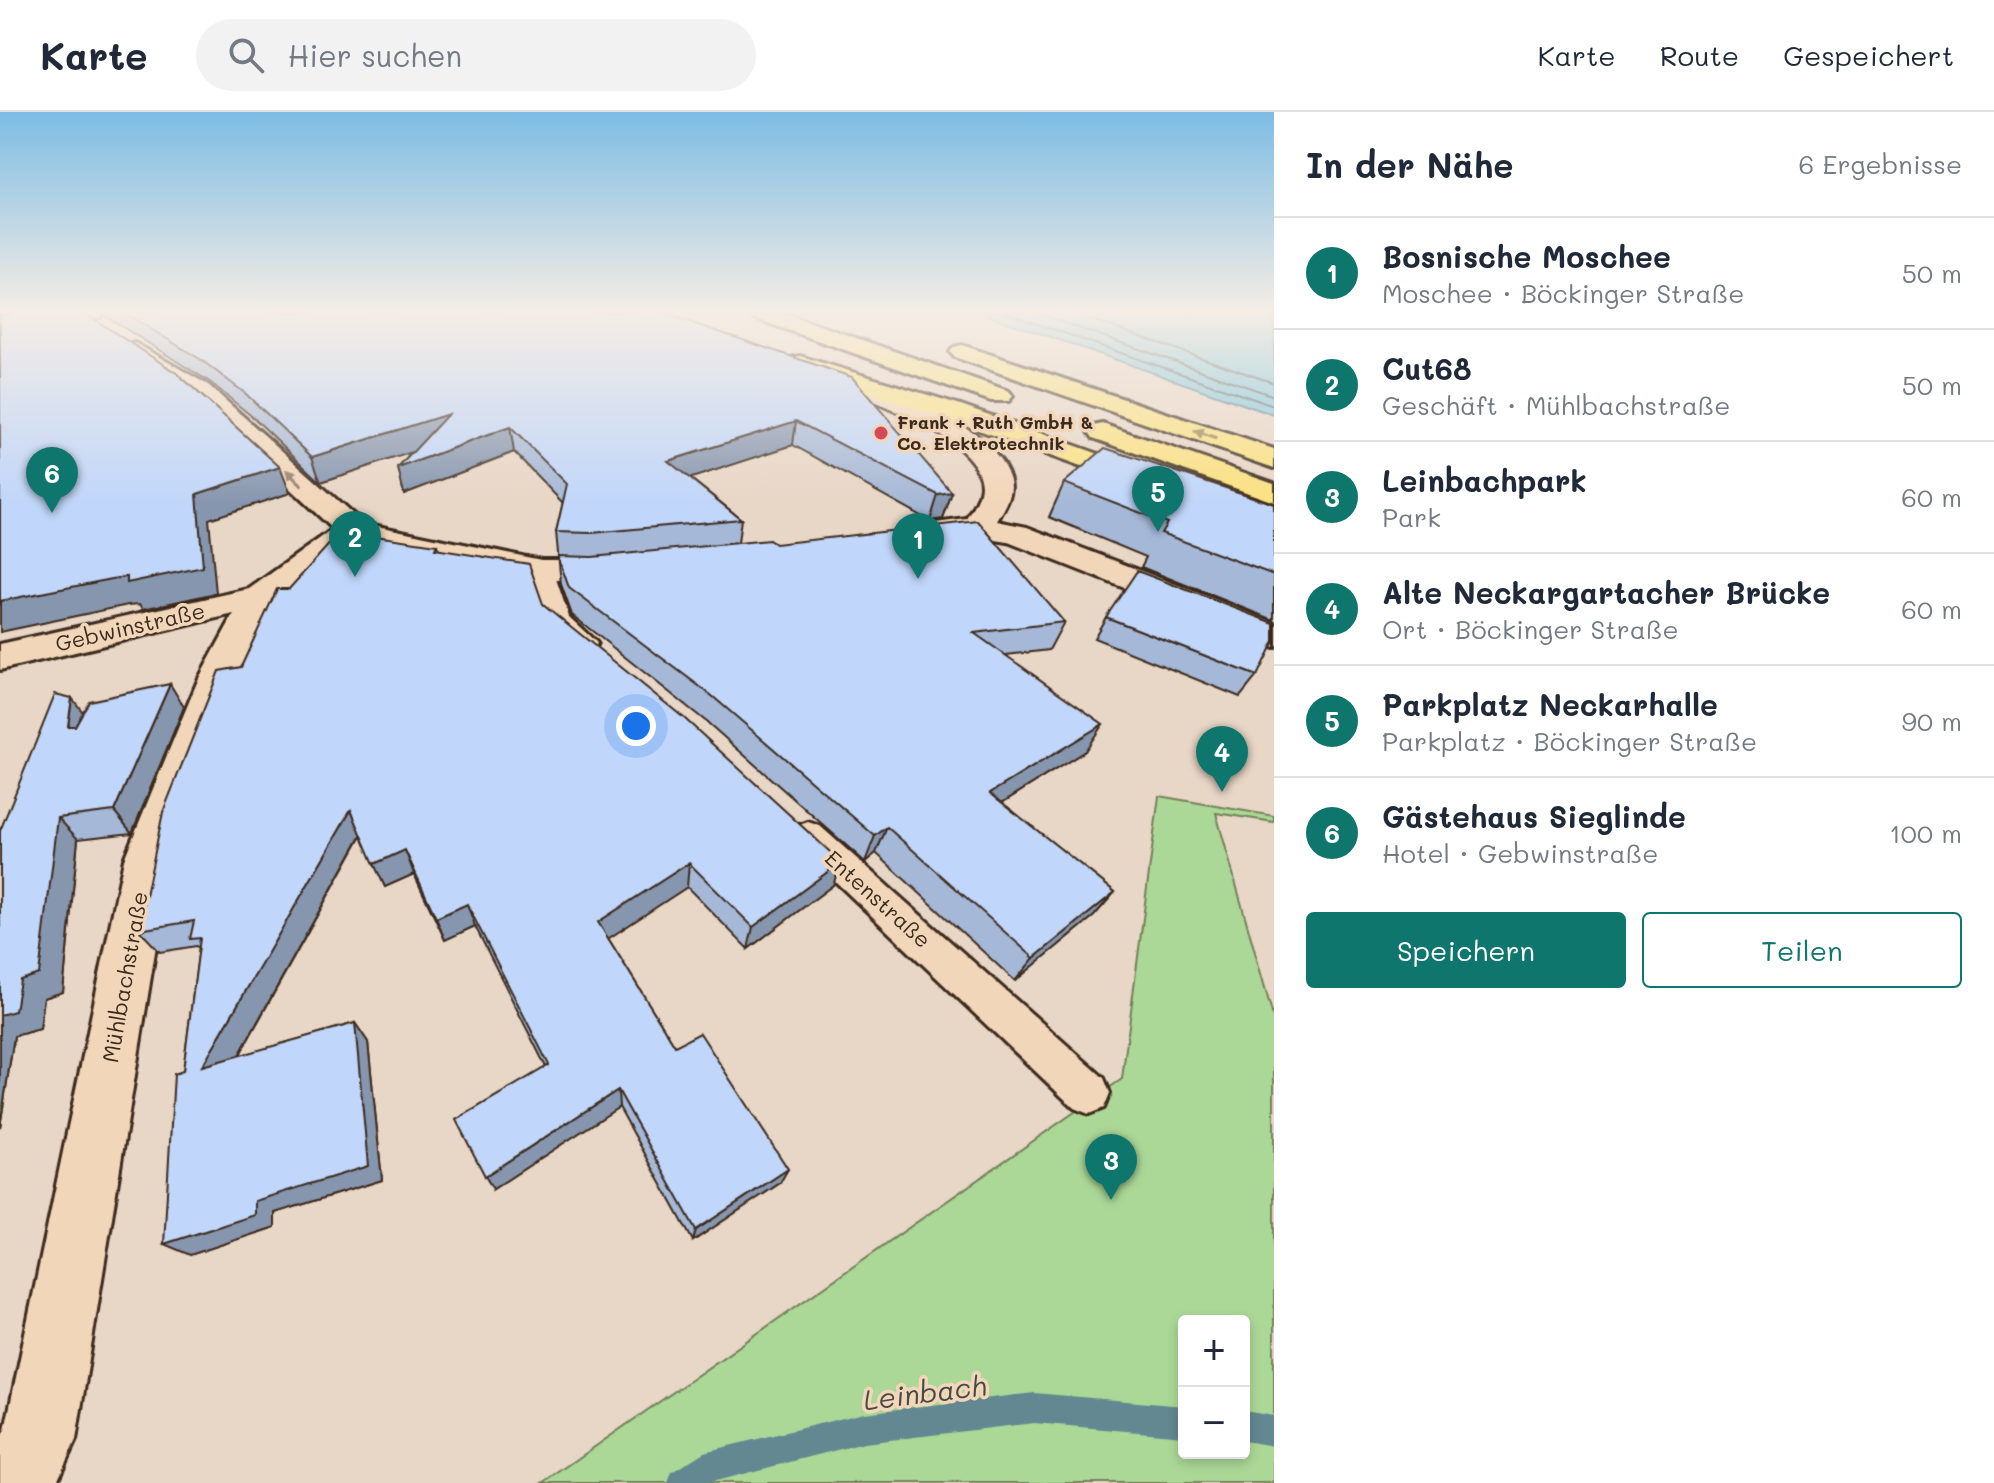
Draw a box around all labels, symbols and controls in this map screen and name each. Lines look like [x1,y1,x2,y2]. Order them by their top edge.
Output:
search box [196,19,756,91]
text: Karte [40,30,148,80]
icon: search [224,33,268,77]
text: Hier suchen [288,35,462,75]
text: Karte [1537,37,1616,73]
text: Route [1660,37,1739,73]
text: Gespeichert [1783,37,1954,73]
text: In der Nähe [1306,142,1514,187]
text: 6 Ergebnisse [1799,147,1962,181]
text: Bosnische Moschee [1382,236,1671,276]
text: 1 [1326,256,1338,290]
text: 50 m [1902,256,1962,290]
text: Moschee · Böckinger Straße [1382,276,1744,310]
text: Cut68 [1382,348,1472,388]
text: 2 [1325,368,1339,402]
text: 50 m [1902,368,1962,402]
text: Geschäft · Mühlbachstraße [1382,388,1730,422]
place label: Frank + Ruth GmbH & Co. Elektrotechnik [897,410,1094,455]
marker: Frank + Ruth GmbH & Co. Elektrotechnik [872,424,890,442]
one-way arrow [1193,428,1217,440]
pin: 6 [26,447,78,513]
text: Leinbachpark [1382,460,1587,500]
pin: 5 [1132,466,1184,532]
one-way arrow [285,469,304,488]
text: 3 [1324,480,1340,514]
text: 60 m [1901,480,1962,514]
text: Park [1382,500,1441,534]
pin: 2 [329,511,381,577]
pin: 1 [892,513,944,579]
text: Alte Neckargartacher Brücke [1382,572,1830,612]
text: 4 [1324,592,1340,626]
text: 60 m [1901,592,1962,626]
street label: Gebwinstraße [52,595,208,658]
text: Ort · Böckinger Straße [1382,612,1679,646]
text: Parkplatz Neckarhalle [1382,684,1718,724]
text: 5 [1324,704,1340,738]
text: 90 m [1902,704,1962,738]
your location [616,706,656,746]
text: Parkplatz · Böckinger Straße [1382,724,1757,758]
pin: 4 [1196,726,1248,792]
text: Gästehaus Sieglinde [1382,796,1686,836]
text: 6 [1324,816,1340,850]
text: 100 m [1889,816,1962,850]
text: Hotel · Gebwinstraße [1382,836,1658,870]
street label: Entenstraße [819,843,937,954]
street label: Mühlbachstraße [95,889,154,1065]
button: Speichern [1306,912,1626,988]
button: Teilen [1642,912,1962,988]
pin: 3 [1085,1134,1137,1200]
map controls [1178,1315,1250,1459]
button: + [1178,1315,1250,1387]
water label: Leinbach [861,1367,988,1417]
button: − [1178,1387,1250,1459]

